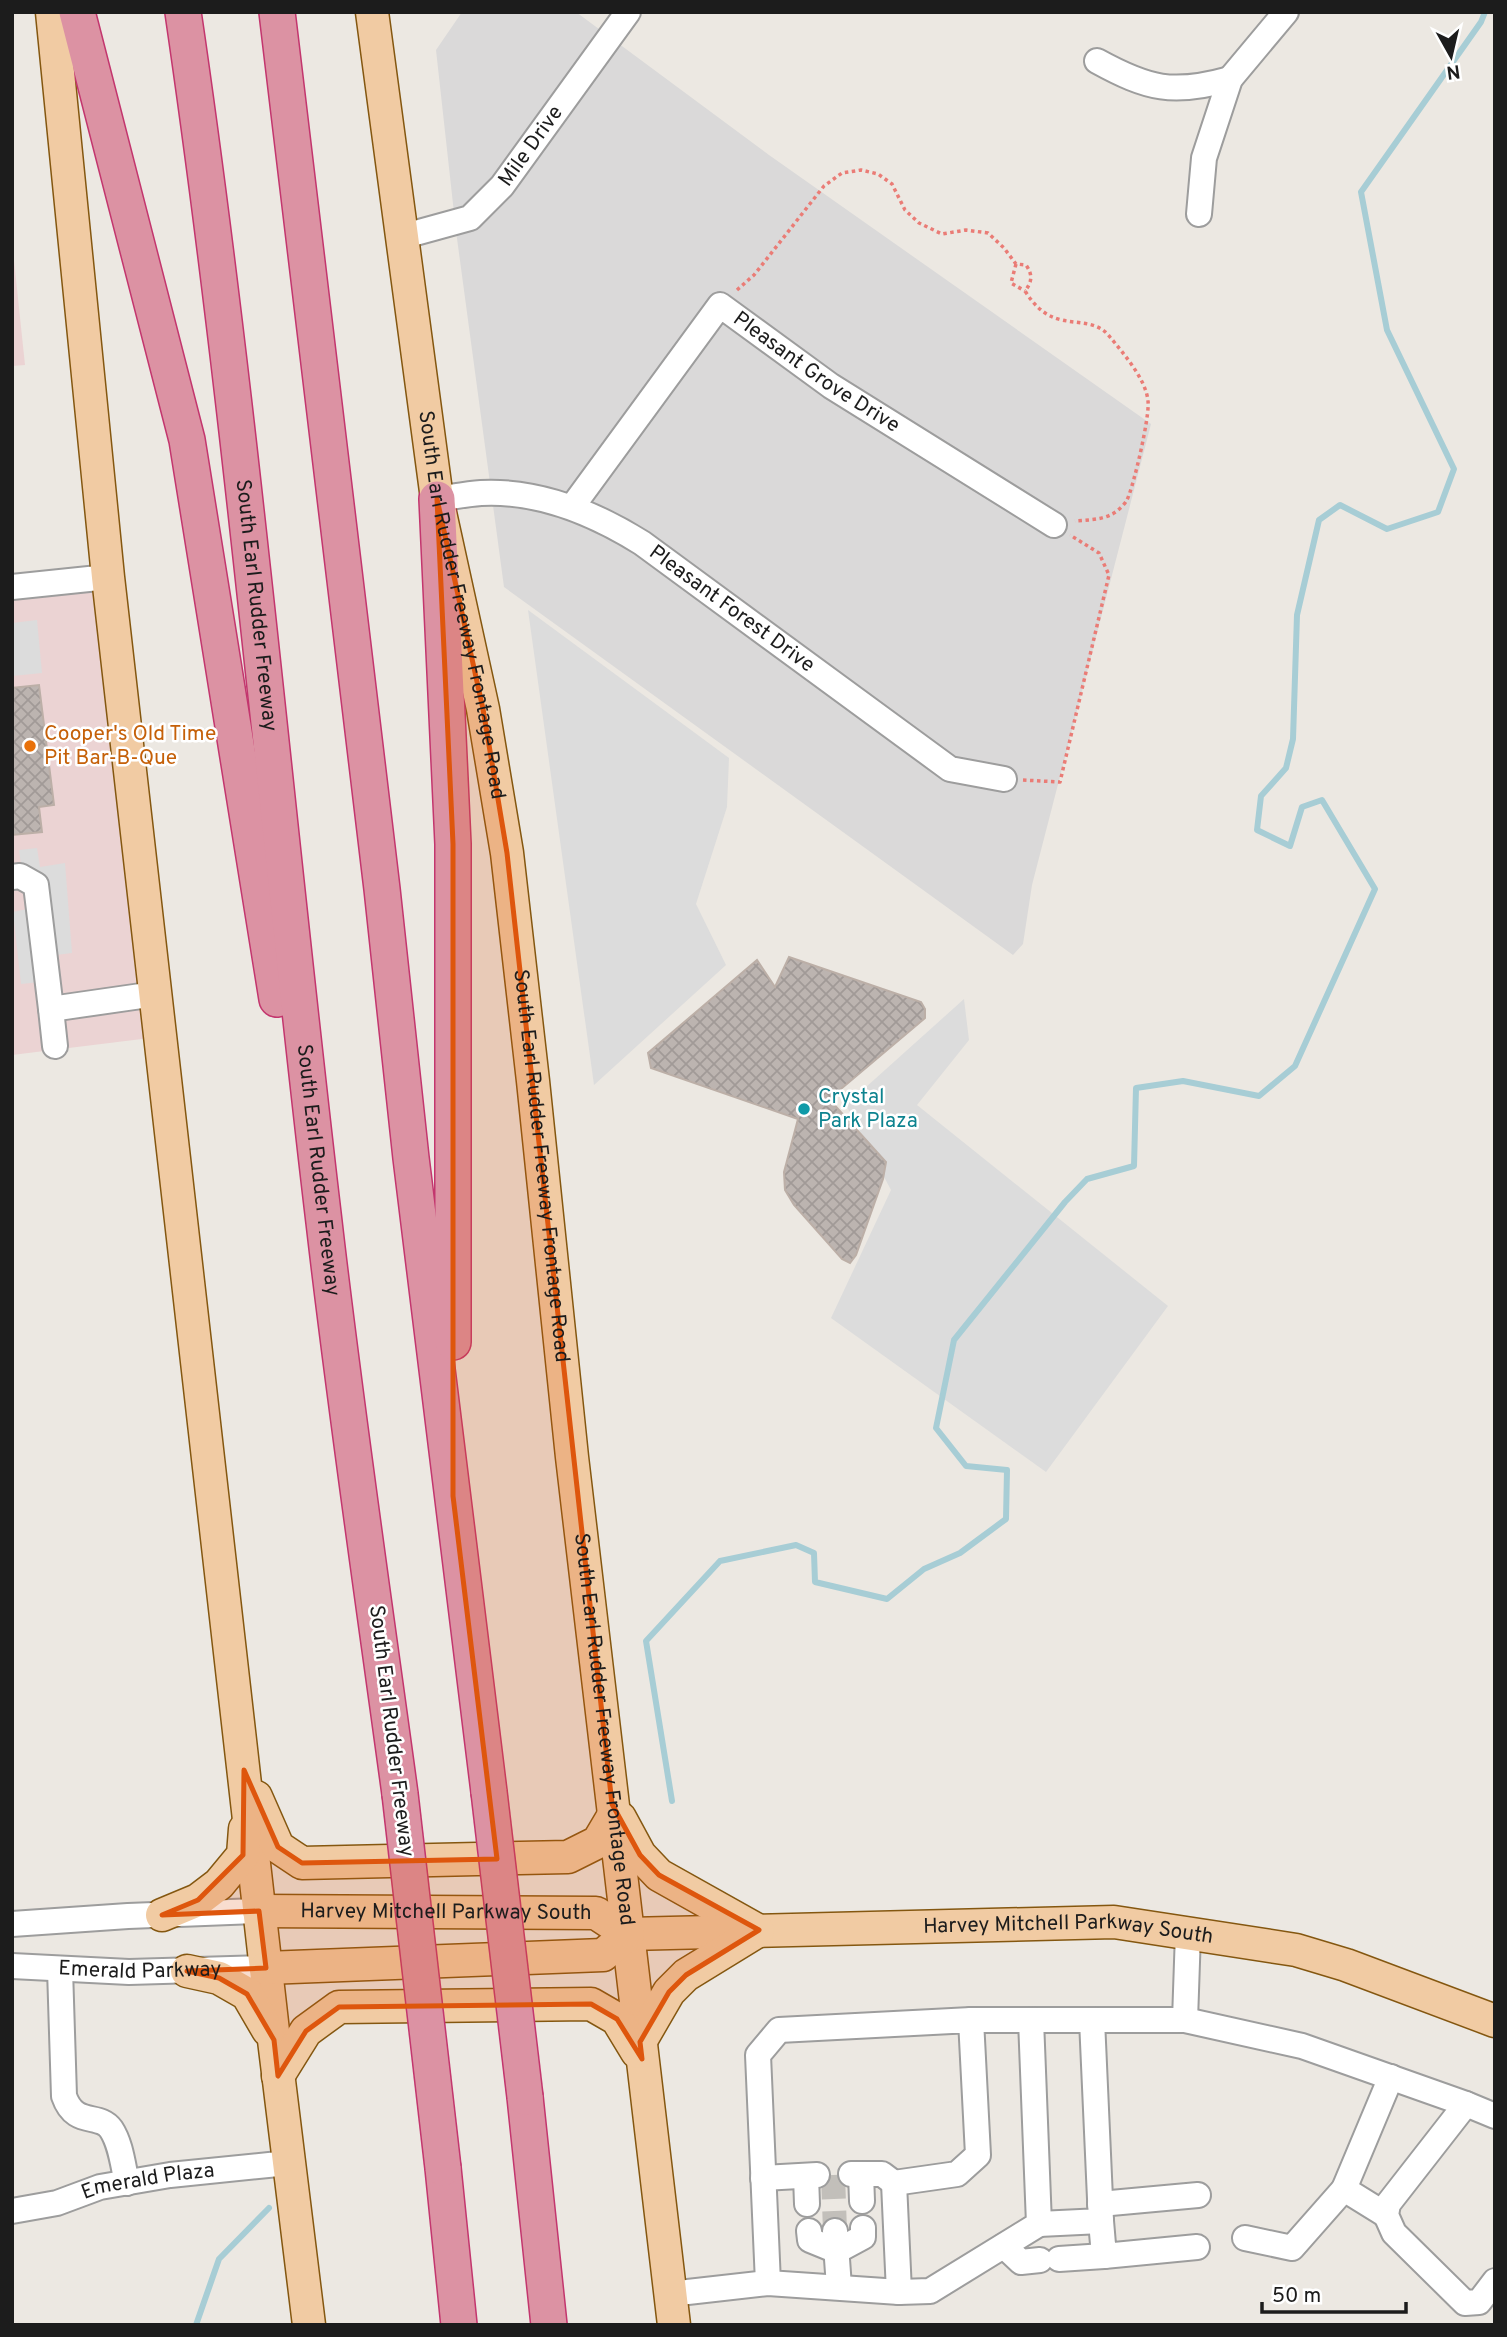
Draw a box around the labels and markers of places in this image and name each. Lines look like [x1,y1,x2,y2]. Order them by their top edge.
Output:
place label: Cooper's Old Time Pit Bar-B-Que [44,721,216,772]
marker: Cooper's Old Time Pit Bar-B-Que [22,738,38,754]
place label: Crystal Park Plaza [818,1084,918,1135]
marker: Crystal Park Plaza [796,1101,812,1117]

